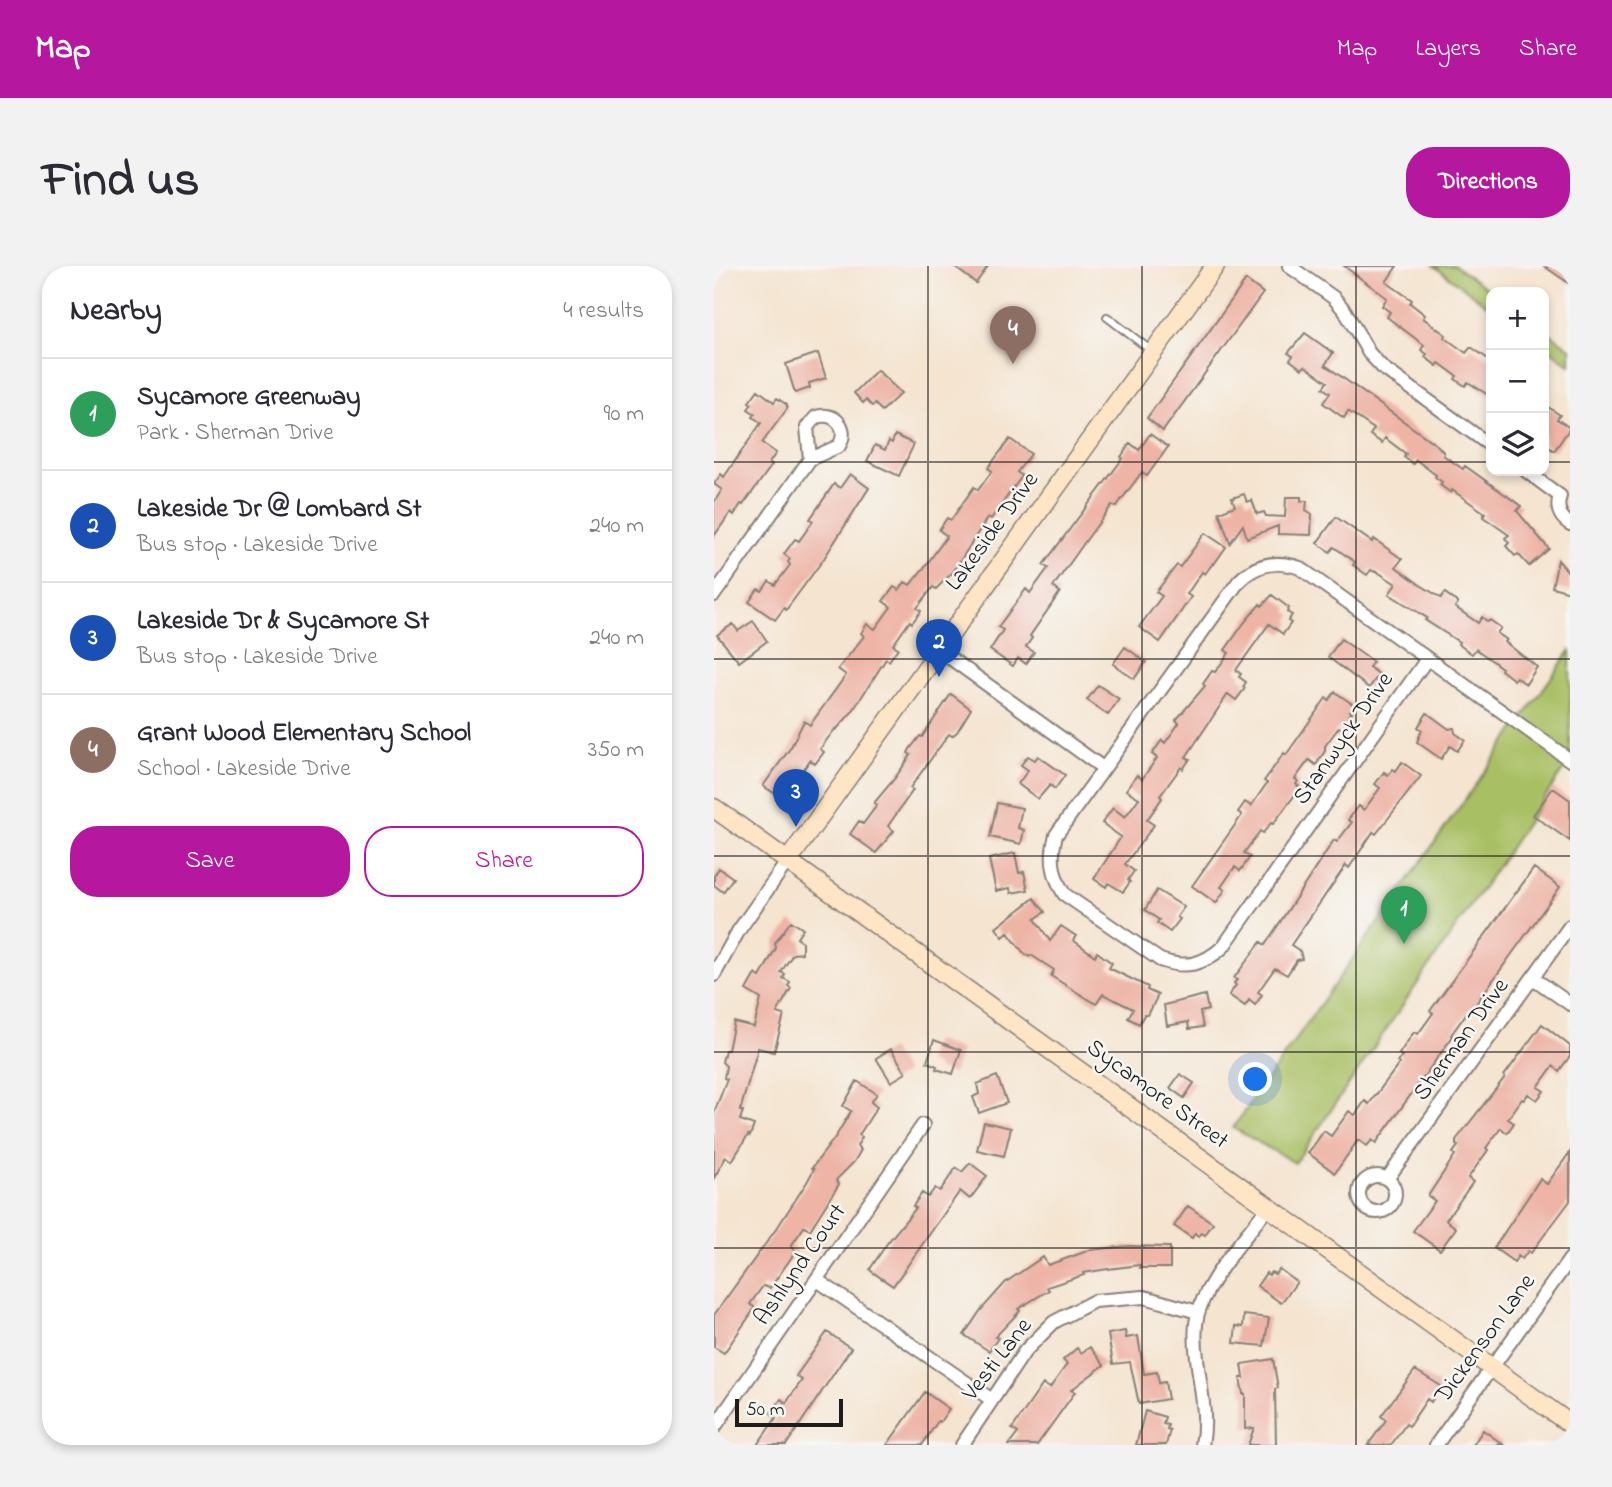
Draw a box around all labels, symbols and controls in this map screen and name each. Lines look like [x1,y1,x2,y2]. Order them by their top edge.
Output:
text: Map [35,25,91,73]
text: Map [1337,32,1377,67]
text: Layers [1415,32,1481,67]
text: Share [1519,32,1577,67]
text: Find us [42,146,199,218]
button: Directions [1406,147,1570,218]
map controls [1486,287,1549,476]
button: + [1486,287,1549,350]
text: Nearby [70,290,162,334]
text: 4 results [563,295,644,328]
pin: 4 [990,306,1036,364]
button: − [1486,350,1549,413]
text: Sycamore Greenway [137,379,360,417]
text: 1 [89,398,97,431]
text: 90 m [604,398,644,431]
button: layers [1486,413,1549,476]
text: Park · Sherman Drive [137,417,333,450]
street label: Lakeside Drive [938,465,1048,599]
text: Lakeside Dr @ Lombard St [137,491,421,529]
text: 2 [87,510,99,543]
text: 240 m [590,510,644,543]
text: Bus stop · Lakeside Drive [137,529,378,562]
text: Lakeside Dr & Sycamore St [137,603,429,641]
pin: 2 [916,619,962,677]
text: 3 [88,622,98,655]
text: 240 m [590,622,644,655]
text: Bus stop · Lakeside Drive [137,641,378,674]
street label: Stanwyck Drive [1285,665,1404,813]
text: Grant Wood Elementary School [137,715,471,753]
text: 4 [88,734,98,767]
text: 350 m [588,734,644,767]
text: School · Lakeside Drive [137,753,351,786]
pin: 3 [773,769,819,827]
button: Save [70,826,350,897]
button: Share [364,826,644,897]
pin: 1 [1381,886,1427,944]
street label: Sherman Drive [1405,971,1519,1109]
street label: Sycamore Street [1078,1031,1236,1160]
your location [1238,1062,1272,1096]
street label: Ashlynd Court [746,1197,857,1334]
street label: Dickenson Lane [1426,1267,1545,1412]
street label: Vesti Lane [954,1311,1042,1410]
scale bar [735,1396,844,1428]
text: 50 m [746,1397,785,1424]

